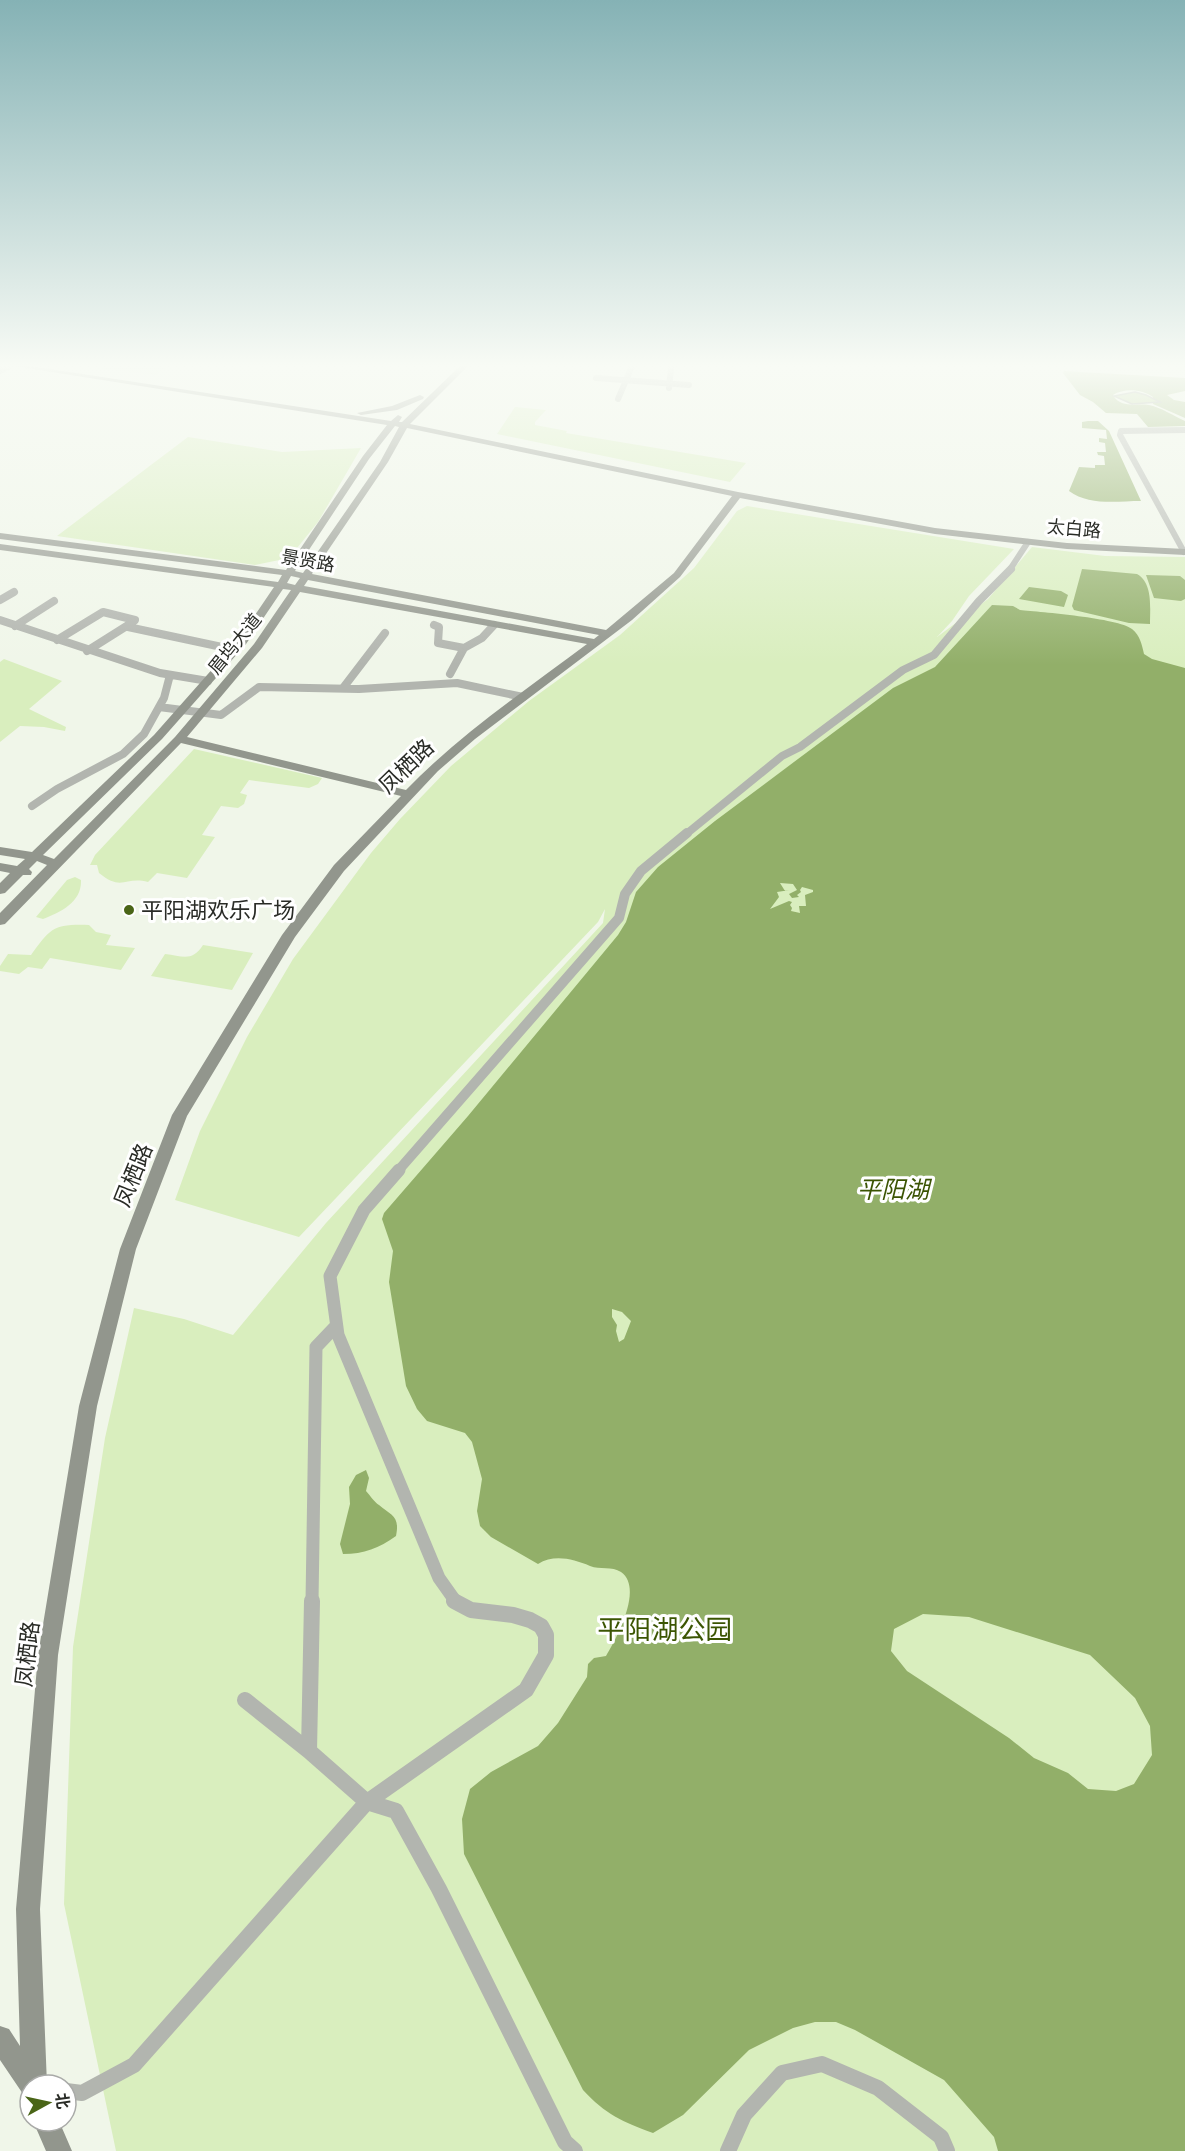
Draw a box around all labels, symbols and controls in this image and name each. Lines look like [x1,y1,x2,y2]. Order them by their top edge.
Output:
street label: 太白路 [1046,514,1102,544]
street label: 景贤路 [279,544,337,578]
street label: 眉坞大道 [202,608,268,680]
street label: 凤栖路 [371,732,441,800]
place label: 平阳湖欢乐广场 [141,894,295,926]
marker: 平阳湖欢乐广场 [122,903,136,917]
street label: 凤栖路 [106,1138,160,1212]
water label: 平阳湖 [857,1172,933,1207]
park label: 平阳湖公园 [598,1610,733,1649]
street label: 凤栖路 [7,1619,47,1689]
north arrow [18,2073,78,2133]
text: 北 [50,2091,75,2111]

